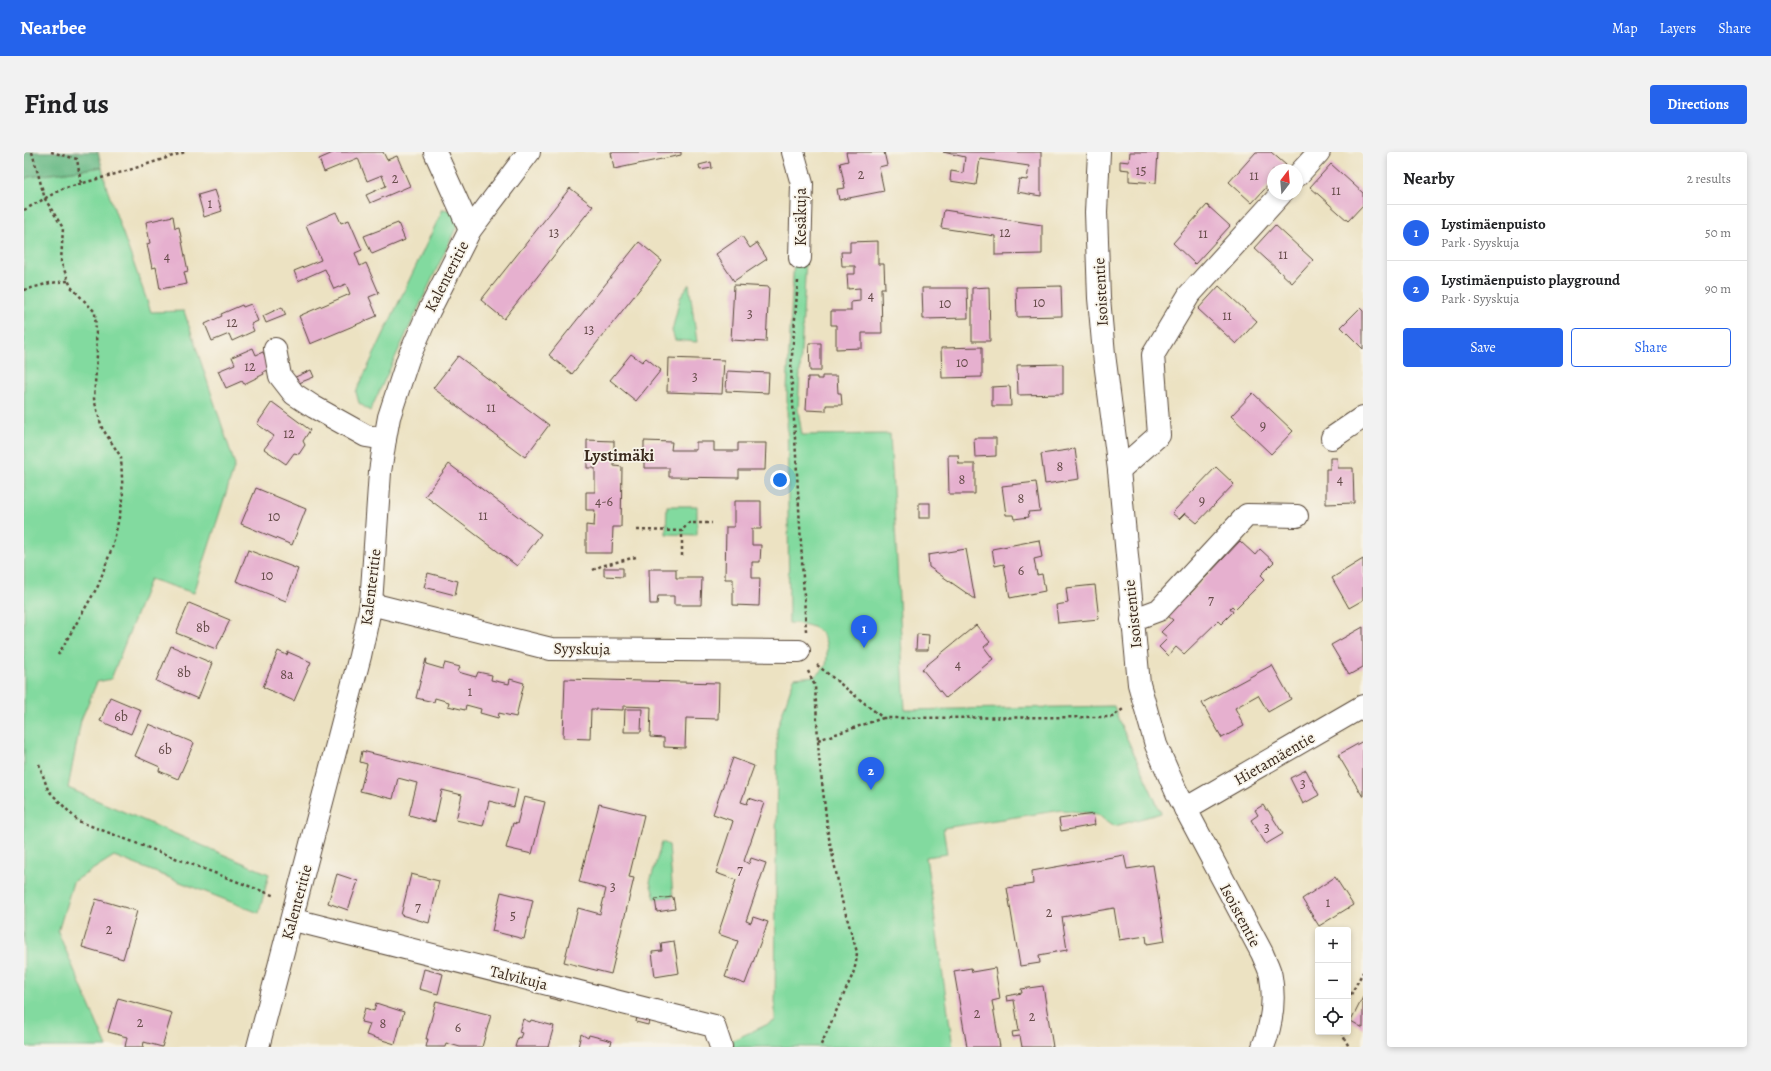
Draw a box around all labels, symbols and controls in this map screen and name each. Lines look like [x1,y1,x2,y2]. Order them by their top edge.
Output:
text: Nearbee [20,15,86,41]
text: Map [1612,19,1638,38]
text: Layers [1660,19,1696,38]
text: Share [1718,19,1751,38]
text: Find us [24,85,109,123]
button: Directions [1650,85,1747,124]
house number: 15 [1136,161,1146,180]
north arrow [1267,164,1303,200]
house number: 2 [858,165,865,184]
house number: 11 [1249,166,1259,185]
text: Nearby [1403,167,1454,190]
house number: 2 [392,169,399,188]
text: 2 results [1687,170,1731,187]
house number: 11 [1331,181,1341,200]
street label: Kesäkuja [790,187,812,246]
house number: 1 [208,194,213,213]
text: Lystimäenpuisto [1441,214,1546,234]
house number: 13 [549,223,559,242]
house number: 12 [999,223,1011,242]
house number: 11 [1198,224,1208,243]
text: 1 [1414,224,1418,241]
text: 50 m [1705,224,1731,241]
text: Park · Syyskuja [1441,234,1519,251]
street label: Kalenteritie [420,237,474,316]
house number: 11 [1278,245,1288,264]
house number: 4 [164,247,170,266]
street label: Isoistentie [1088,257,1114,327]
text: Lystimäenpuisto playground [1441,270,1620,290]
text: 2 [1413,280,1419,297]
text: 90 m [1705,280,1731,297]
house number: 4 [868,286,874,305]
text: Park · Syyskuja [1441,290,1519,307]
house number: 10 [1033,293,1045,312]
house number: 10 [939,294,951,313]
house number: 3 [747,304,753,323]
house number: 11 [1222,306,1232,325]
house number: 12 [226,313,238,332]
house number: 13 [584,320,594,339]
button: Save [1403,328,1563,367]
button: Share [1571,328,1731,367]
house number: 10 [956,353,968,372]
house number: 12 [244,357,256,376]
house number: 3 [692,367,698,386]
house number: 11 [486,398,496,417]
house number: 9 [1260,416,1266,435]
house number: 12 [283,424,295,443]
district label: Lystimäki [584,444,654,467]
house number: 8 [1057,457,1064,476]
your location [770,470,790,490]
house number: 8 [959,470,966,489]
house number: 4 [1337,470,1343,489]
house number: 8 [1018,489,1025,508]
house number: 9 [1199,491,1205,510]
house number: 4-6 [595,492,613,511]
house number: 11 [478,506,488,525]
house number: 10 [268,507,280,526]
street label: Kalenteritie [355,547,387,627]
house number: 6 [1018,561,1024,580]
house number: 10 [261,566,273,585]
street label: Isoistentie [1118,578,1148,649]
house number: 7 [1208,591,1214,610]
pin: 1 [851,615,877,648]
house number: 8b [196,618,210,637]
street label: Syyskuja [553,638,611,661]
house number: 4 [955,655,961,674]
house number: 8b [177,663,191,682]
house number: 8a [280,665,294,684]
house number: 1 [468,682,473,701]
house number: 6b [114,707,128,726]
street label: Hietamäentie [1230,727,1319,791]
house number: 6b [158,740,172,759]
pin: 2 [858,757,884,790]
house number: 3 [1300,774,1306,793]
house number: 3 [1264,818,1270,837]
house number: 7 [737,861,743,880]
street label: Kalenteritie [276,862,318,942]
house number: 3 [610,877,616,896]
street label: Isoistentie [1214,880,1266,951]
house number: 1 [1326,893,1331,912]
house number: 7 [415,898,421,917]
house number: 2 [1046,903,1053,922]
house number: 5 [510,906,516,925]
house number: 2 [106,920,113,939]
map controls [1315,927,1351,1035]
button: + [1315,927,1351,963]
street label: Talvikuja [487,960,551,996]
button: − [1315,963,1351,999]
button: locate [1315,999,1351,1035]
house number: 2 [974,1004,981,1023]
house number: 2 [1029,1007,1036,1026]
house number: 2 [137,1013,144,1032]
house number: 8 [380,1014,387,1033]
house number: 6 [455,1018,461,1037]

